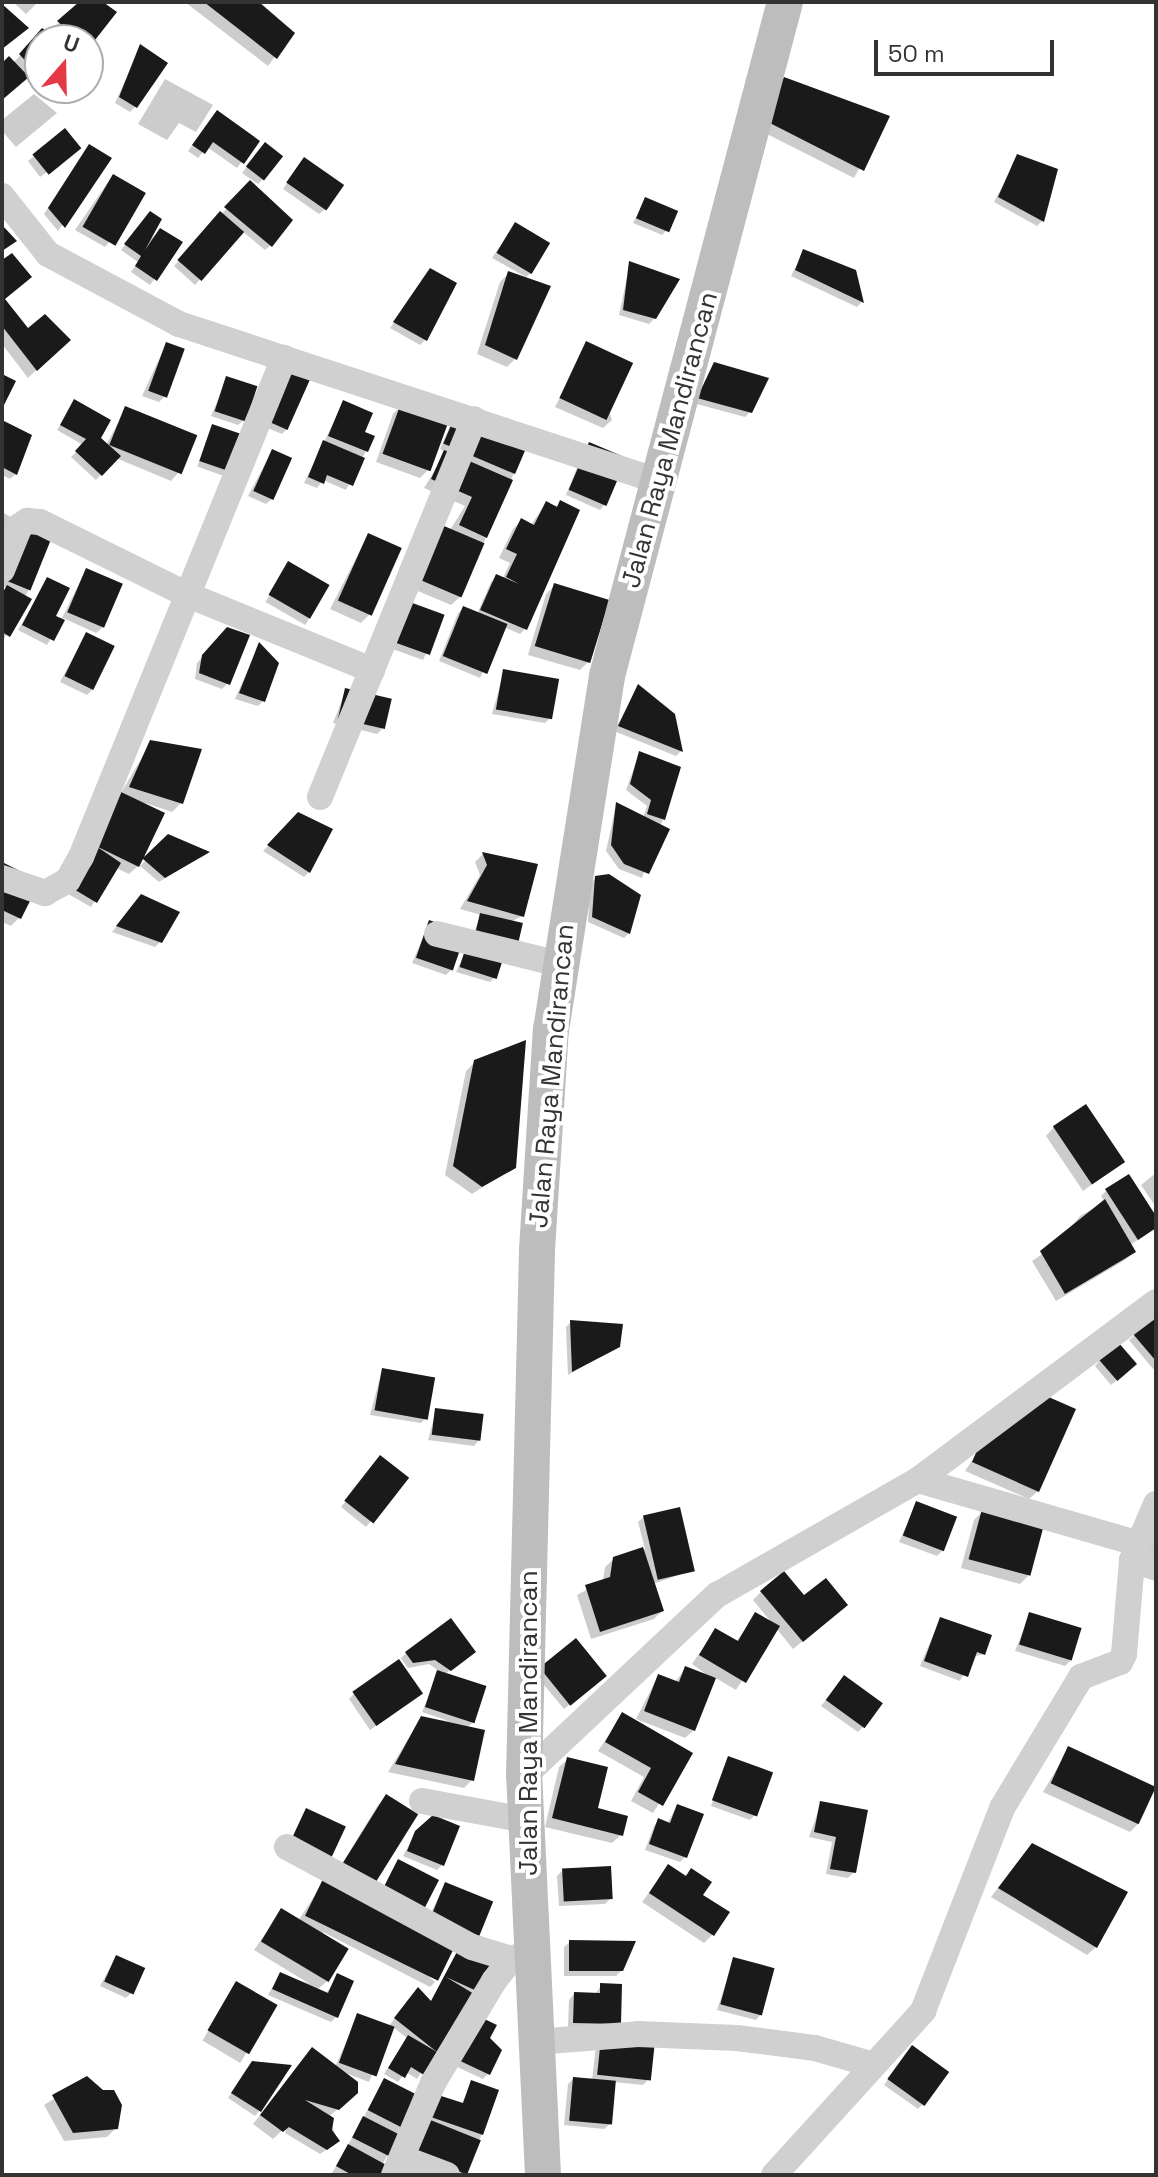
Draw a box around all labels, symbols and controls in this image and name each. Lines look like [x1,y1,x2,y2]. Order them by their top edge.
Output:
north arrow [24,24,104,104]
scale bar [878,24,1058,74]
text: U [60,28,83,59]
text: 50 m [888,38,945,69]
street label: Jalan Raya Mandirancan [615,288,725,592]
street label: Jalan Raya Mandirancan [523,923,581,1229]
street label: Jalan Raya Mandirancan [513,1570,545,1876]

